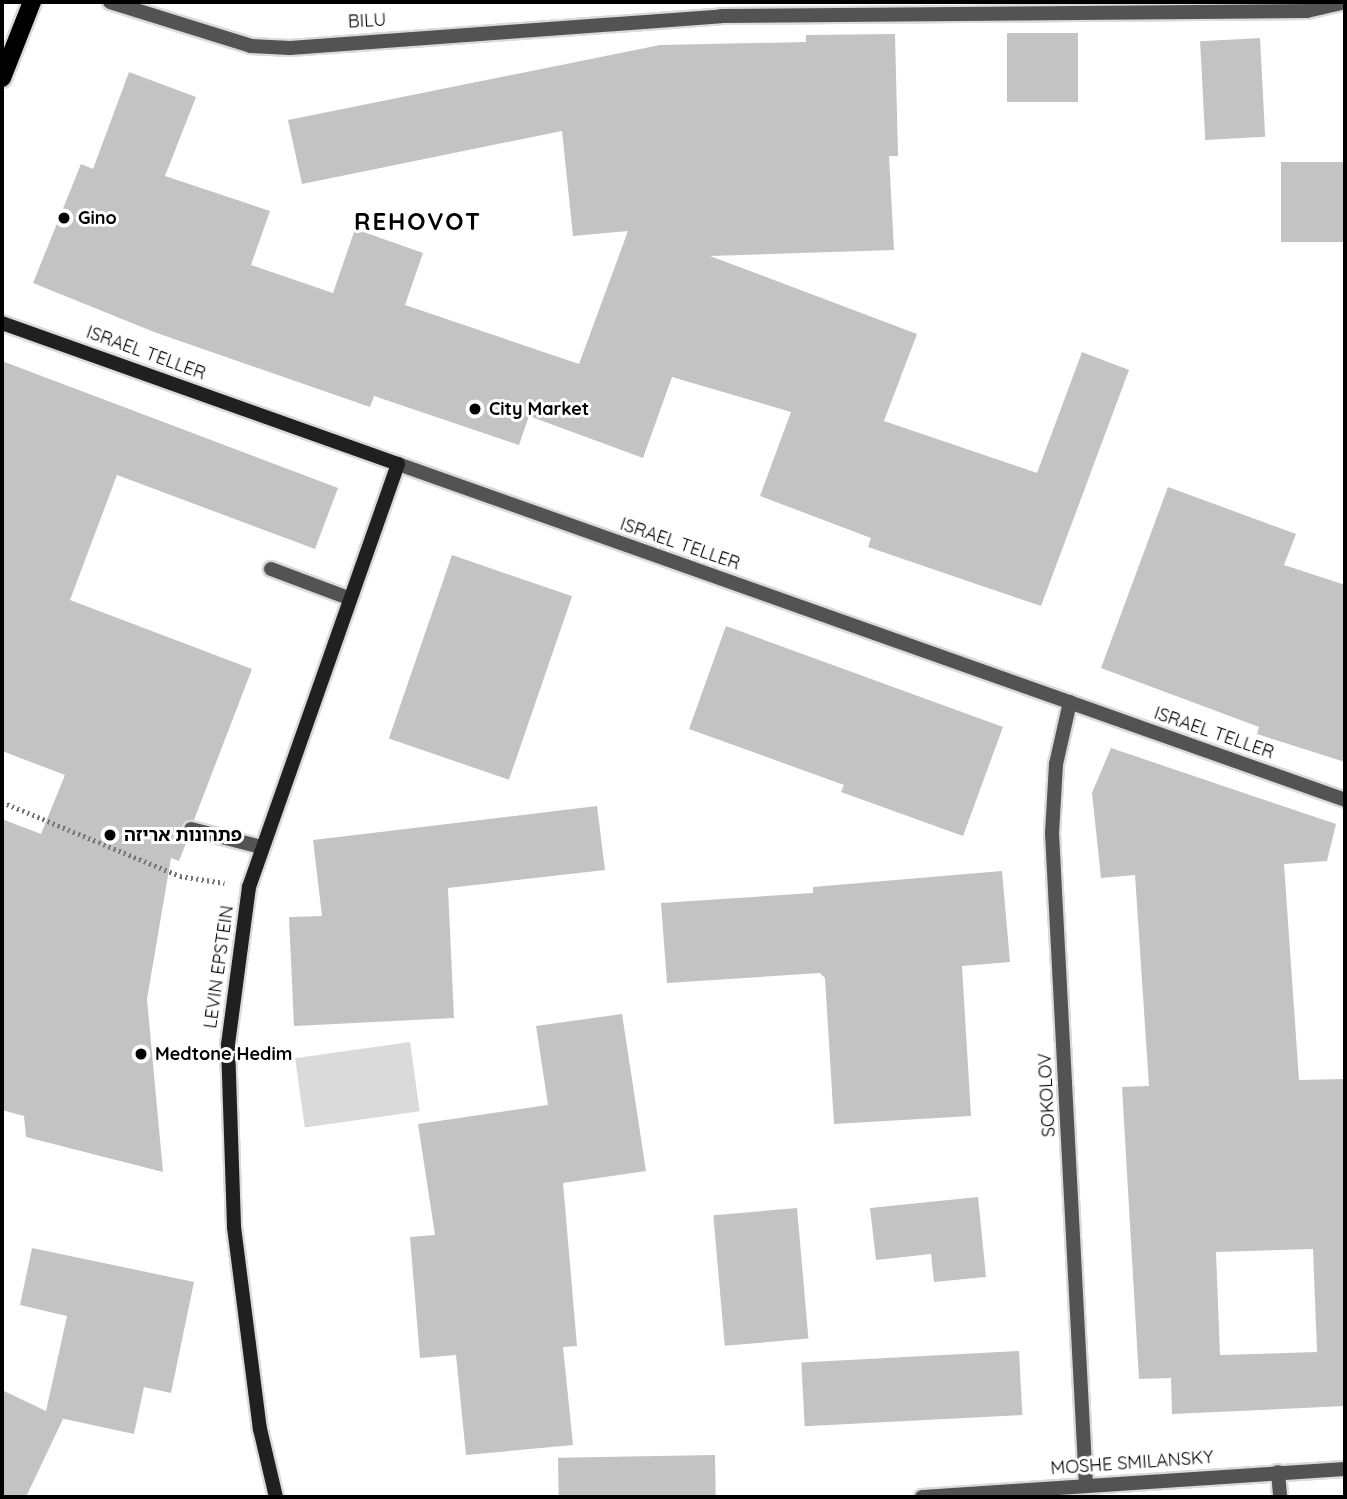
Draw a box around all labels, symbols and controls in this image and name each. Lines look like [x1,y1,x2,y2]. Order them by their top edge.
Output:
street label: BILU [347,9,387,33]
place label: Gino [78,207,117,229]
district label: REHOVOT [355,208,481,236]
marker: Gino [56,210,72,226]
street label: ISRAEL TELLER [83,321,209,385]
place label: City Market [489,398,589,420]
marker: City Market [467,401,483,417]
street label: ISRAEL TELLER [617,513,743,575]
street label: ISRAEL TELLER [1151,702,1277,764]
place label: פתרונות אריזה [124,824,242,846]
marker: פתרונות אריזה [102,827,118,843]
street label: LEVIN EPSTEIN [200,904,238,1030]
place label: Medtone Hedim [155,1043,292,1065]
marker: Medtone Hedim [133,1046,149,1062]
street label: SOKOLOV [1034,1052,1060,1138]
street label: MOSHE SMILANSKY [1050,1447,1214,1479]

